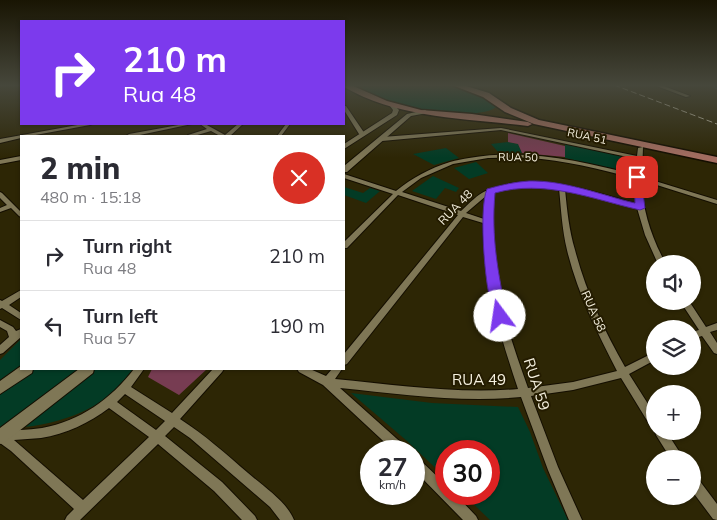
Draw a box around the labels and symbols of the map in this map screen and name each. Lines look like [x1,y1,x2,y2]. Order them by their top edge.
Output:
street label: RUA 51 [566,125,608,147]
street label: RUA 50 [498,150,538,164]
pin [616,156,658,198]
street label: RUA 48 [435,186,475,228]
street label: RUA 58 [578,288,610,334]
position arrow [473,289,525,341]
street label: RUA 59 [520,355,554,413]
street label: RUA 49 [452,370,506,389]
speed limit sign: 30 [435,440,500,505]

